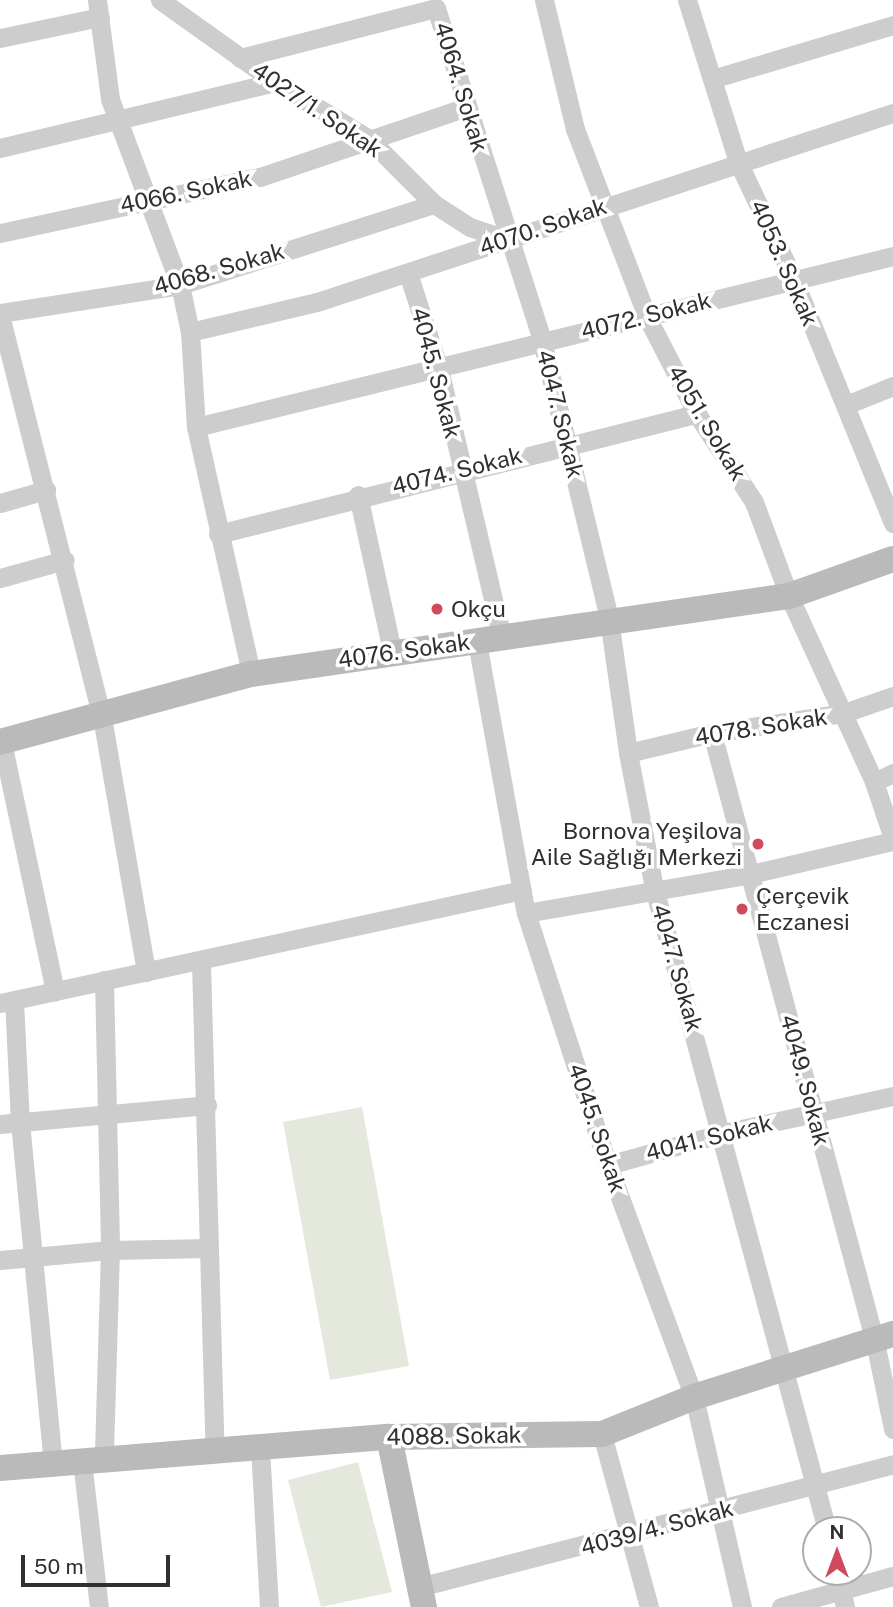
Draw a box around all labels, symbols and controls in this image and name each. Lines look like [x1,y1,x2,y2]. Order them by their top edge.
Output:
street label: 4064. Sokak [428,19,494,155]
street label: 4027/1. Sokak [247,56,387,164]
street label: 4066. Sokak [117,165,255,219]
street label: 4070. Sokak [476,192,610,262]
street label: 4053. Sokak [744,196,824,330]
street label: 4068. Sokak [150,237,288,301]
street label: 4072. Sokak [578,286,714,346]
street label: 4045. Sokak [405,304,467,442]
street label: 4047. Sokak [531,347,589,481]
street label: 4051. Sokak [662,360,752,486]
street label: 4074. Sokak [389,441,525,501]
place label: Okçu [451,595,506,623]
marker: Okçu [429,601,445,617]
street label: 4076. Sokak [336,628,472,674]
street label: 4078. Sokak [693,703,829,751]
place label: Bornova Yeşilova Aile Sağlığı Merkezi [530,817,742,871]
marker: Bornova Yeşilova Aile Sağlığı Merkezi [748,834,768,854]
place label: Çerçevik Eczanesi [756,882,850,936]
street label: 4047. Sokak [646,901,708,1035]
marker: Çerçevik Eczanesi [734,901,750,917]
street label: 4049. Sokak [774,1011,836,1149]
street label: 4045. Sokak [562,1060,632,1196]
street label: 4041. Sokak [643,1109,775,1167]
street label: 4088. Sokak [386,1421,522,1451]
street label: 4039/4. Sokak [578,1494,736,1562]
north arrow [802,1516,872,1586]
text: N [830,1521,844,1543]
scale bar [24,1540,173,1584]
text: 50 m [34,1554,84,1579]

